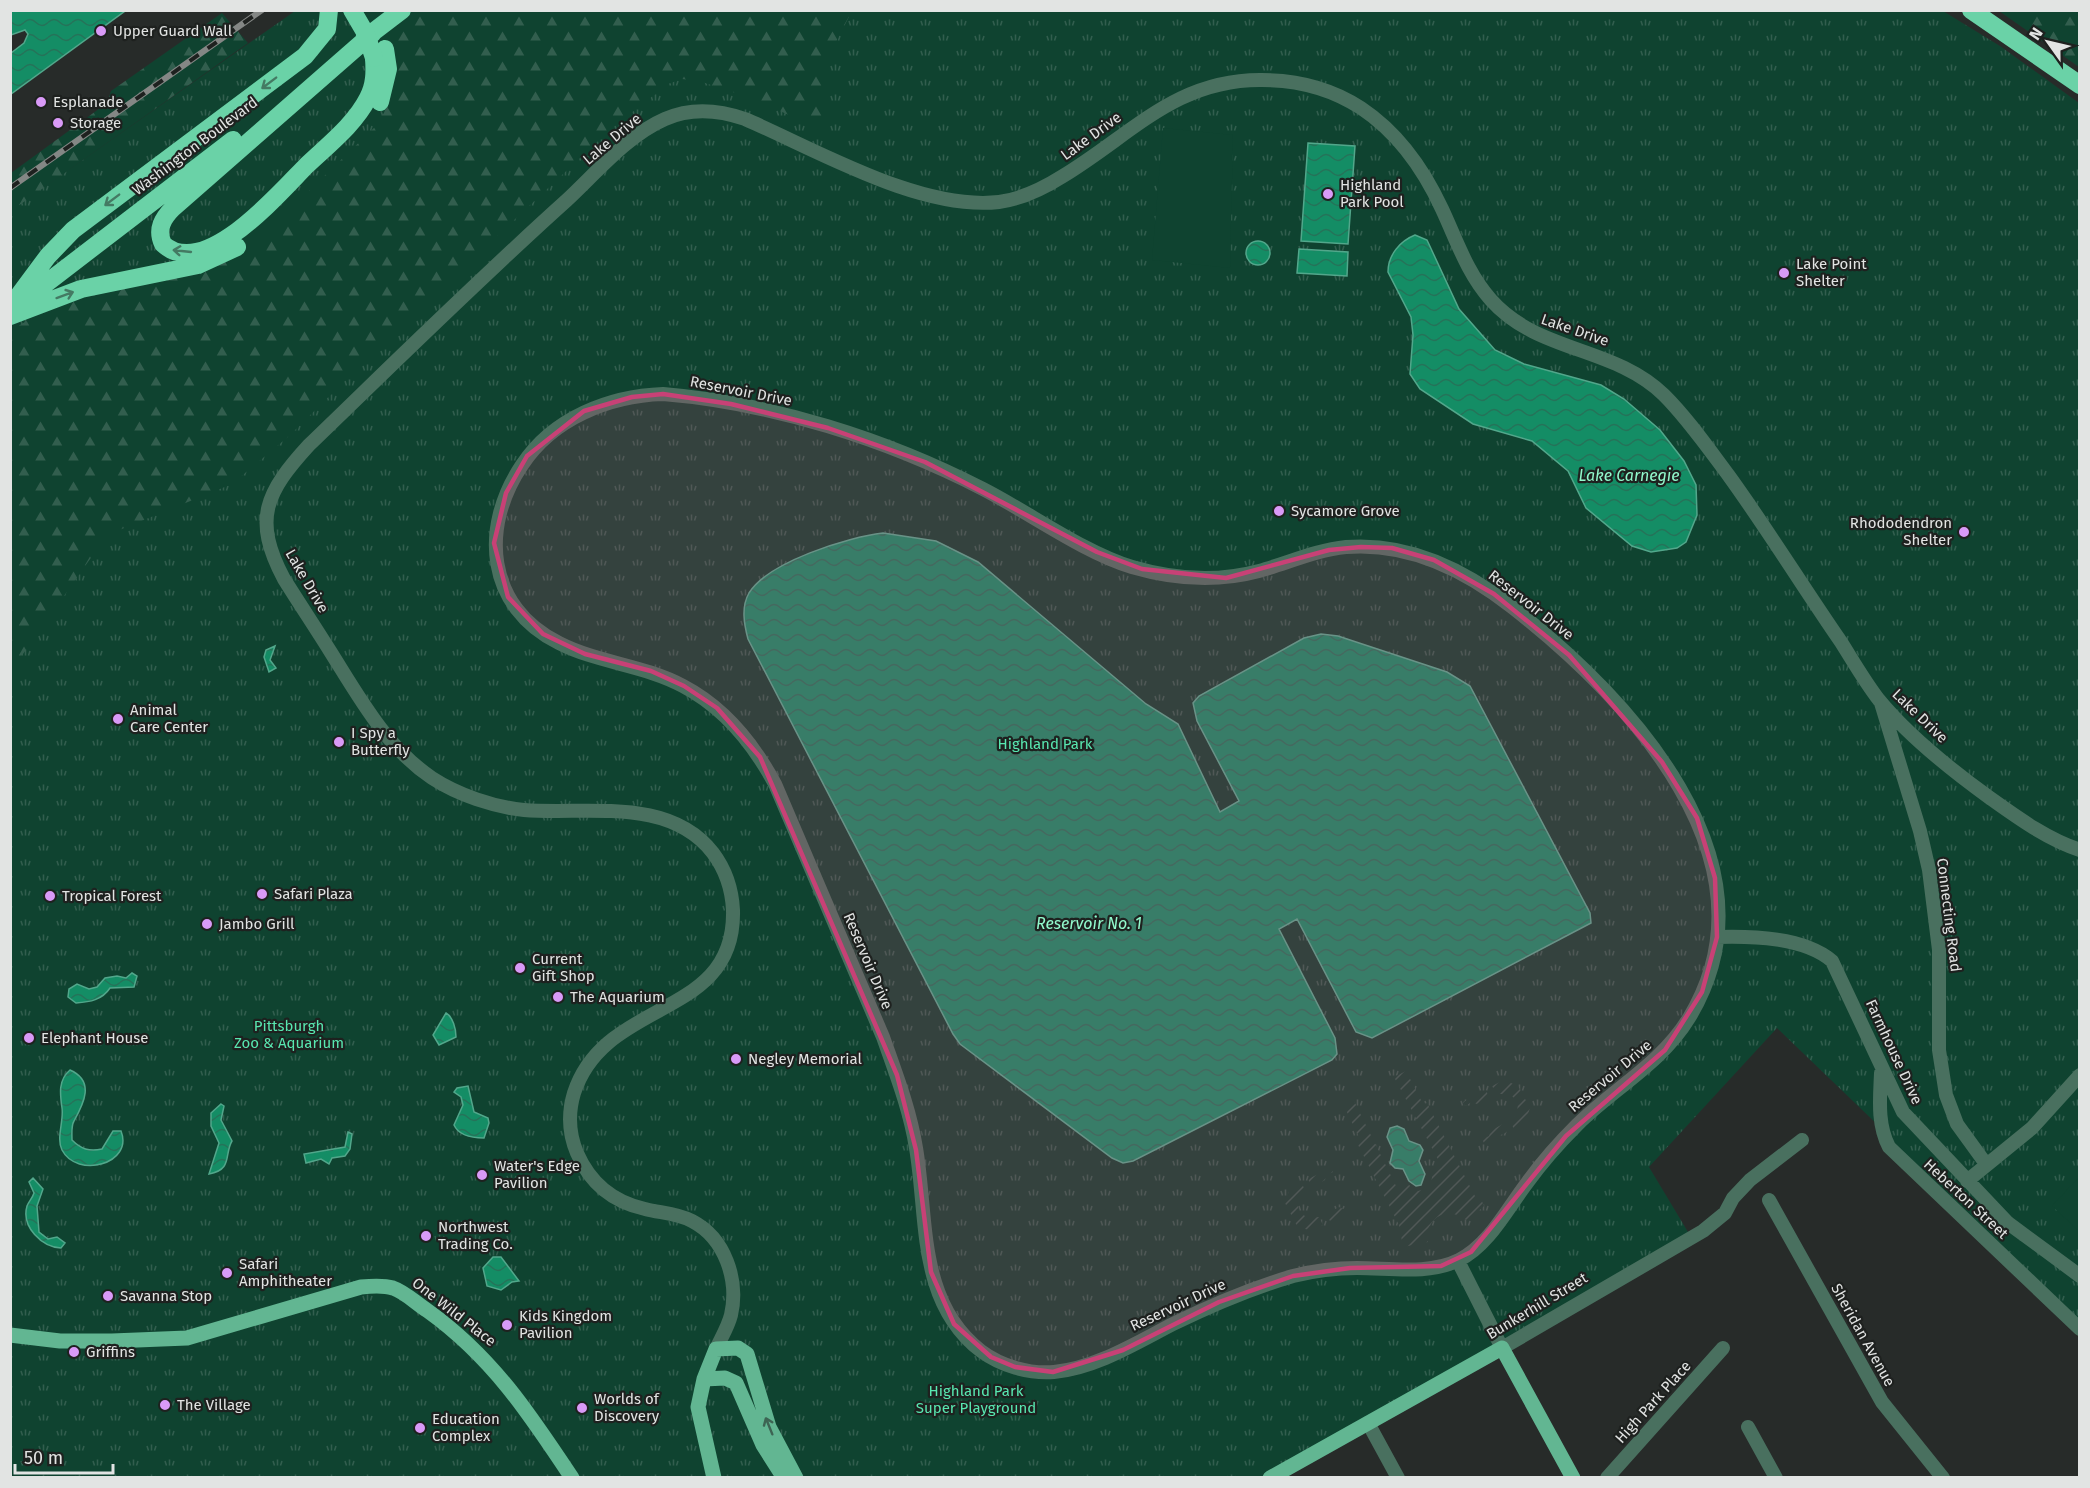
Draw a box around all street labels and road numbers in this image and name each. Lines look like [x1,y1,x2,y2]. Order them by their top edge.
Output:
street label: Washington Boulevard [129,93,261,199]
street label: Lake Drive [1057,108,1125,164]
street label: Lake Drive [579,109,645,169]
street label: Lake Drive [1539,310,1611,350]
street label: Reservoir Drive [689,372,793,410]
street label: Lake Drive [282,546,332,616]
street label: Reservoir Drive [1485,566,1577,644]
street label: Lake Drive [1888,685,1952,747]
street label: Connecting Road [1933,857,1965,973]
street label: Reservoir Drive [840,910,896,1012]
street label: Farmhouse Drive [1862,997,1926,1107]
street label: Reservoir Drive [1565,1036,1655,1116]
street label: Heberton Street [1920,1155,2012,1243]
street label: Bunkerhill Street [1483,1268,1591,1343]
street label: One Wild Place [409,1274,499,1350]
street label: Reservoir Drive [1127,1275,1229,1335]
street label: Sheridan Avenue [1827,1280,1899,1390]
street label: High Park Place [1611,1357,1695,1447]

